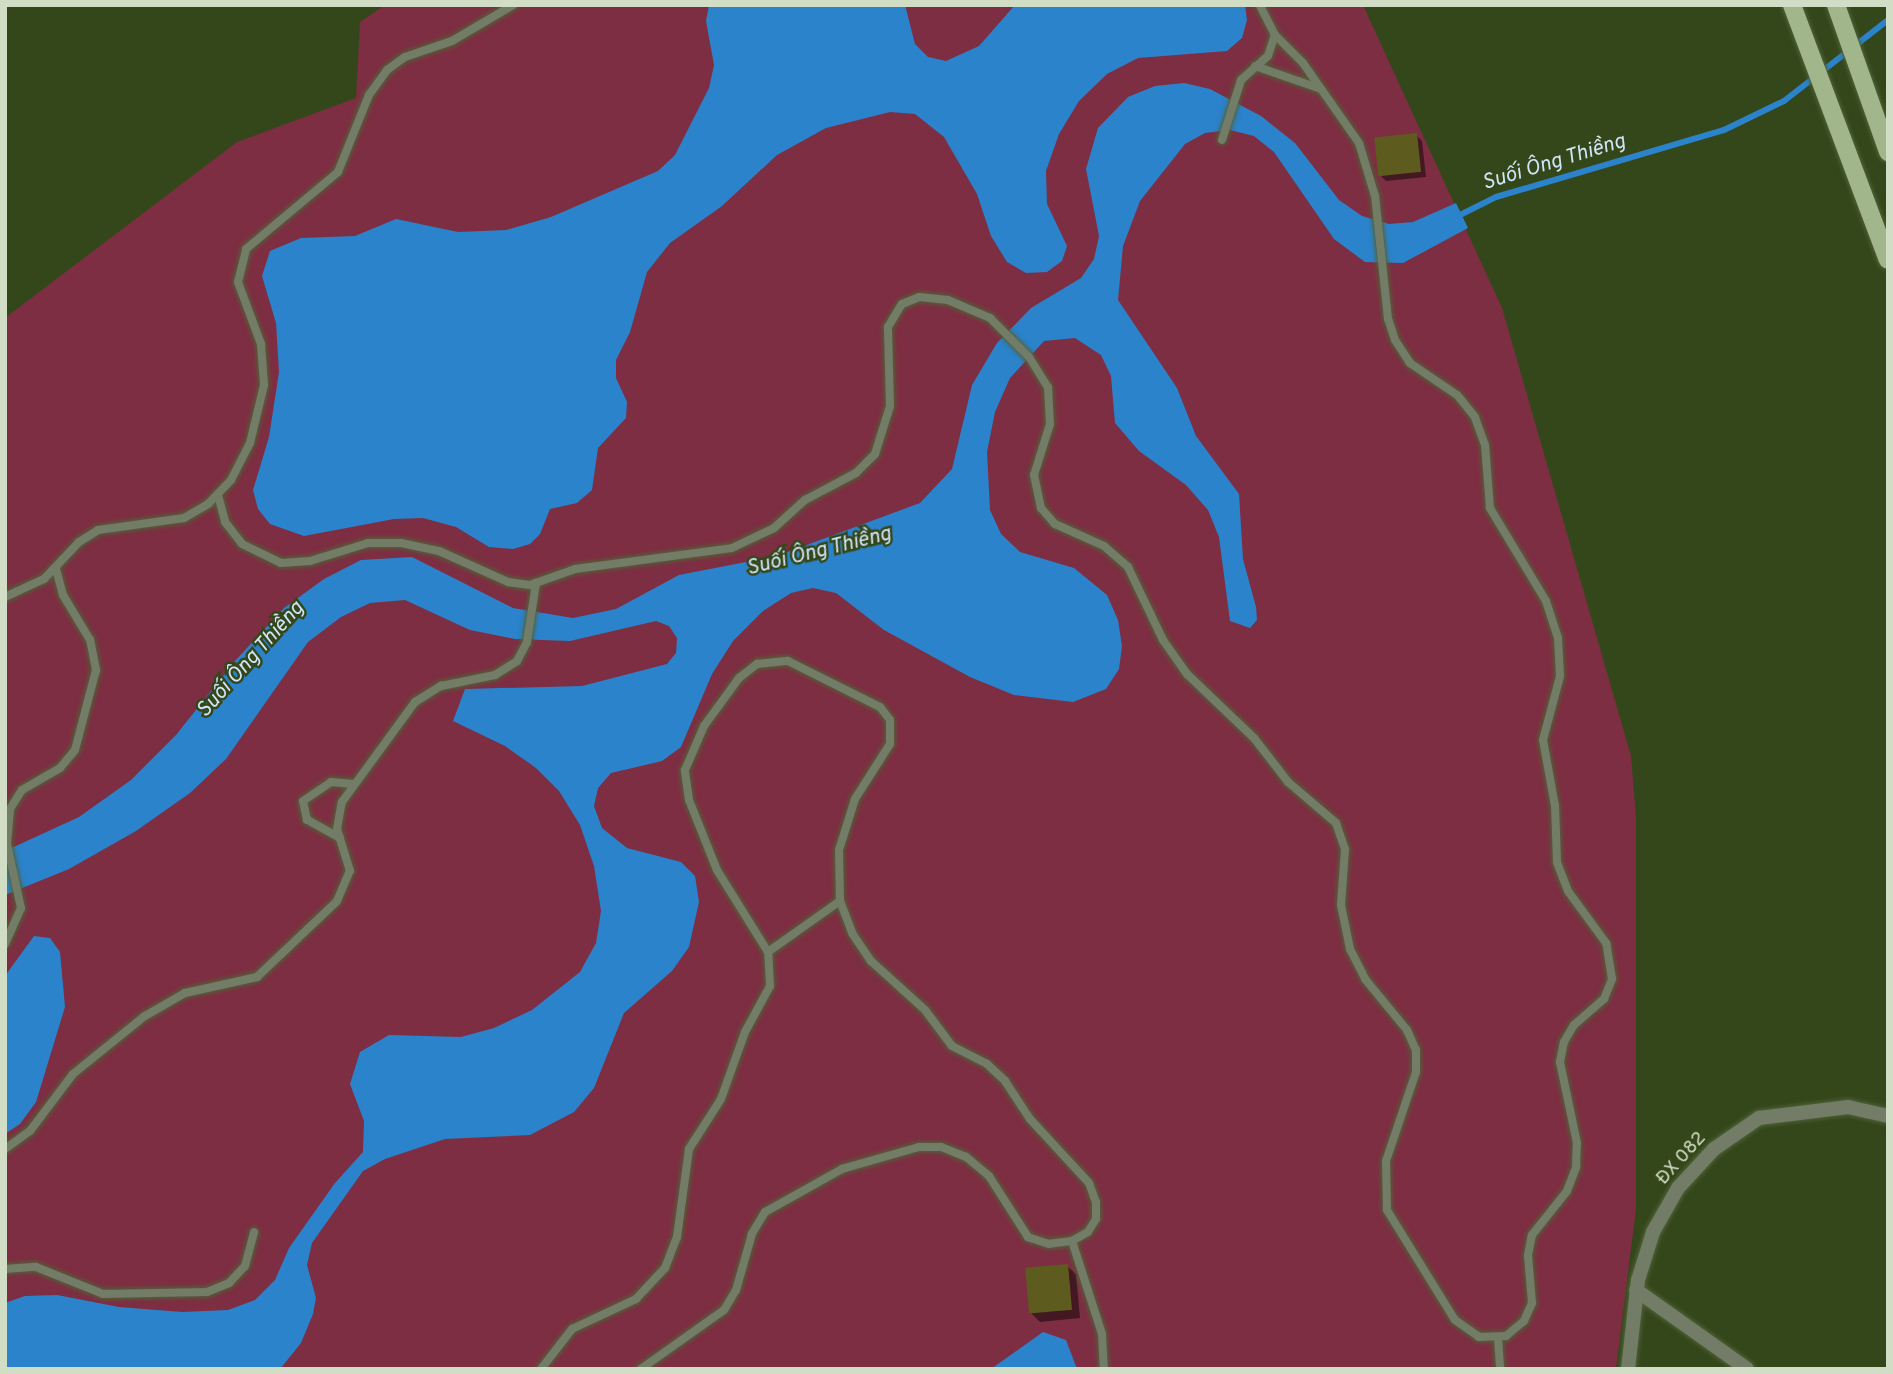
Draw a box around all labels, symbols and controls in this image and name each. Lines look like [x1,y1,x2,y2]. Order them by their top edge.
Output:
water label: Suối Ông Thiềng [1479,129,1629,197]
water label: Suối Ông Thiềng [744,522,894,582]
water label: Suối Ông Thiềng [192,596,310,724]
street label: ĐX 082 [1652,1128,1712,1190]

